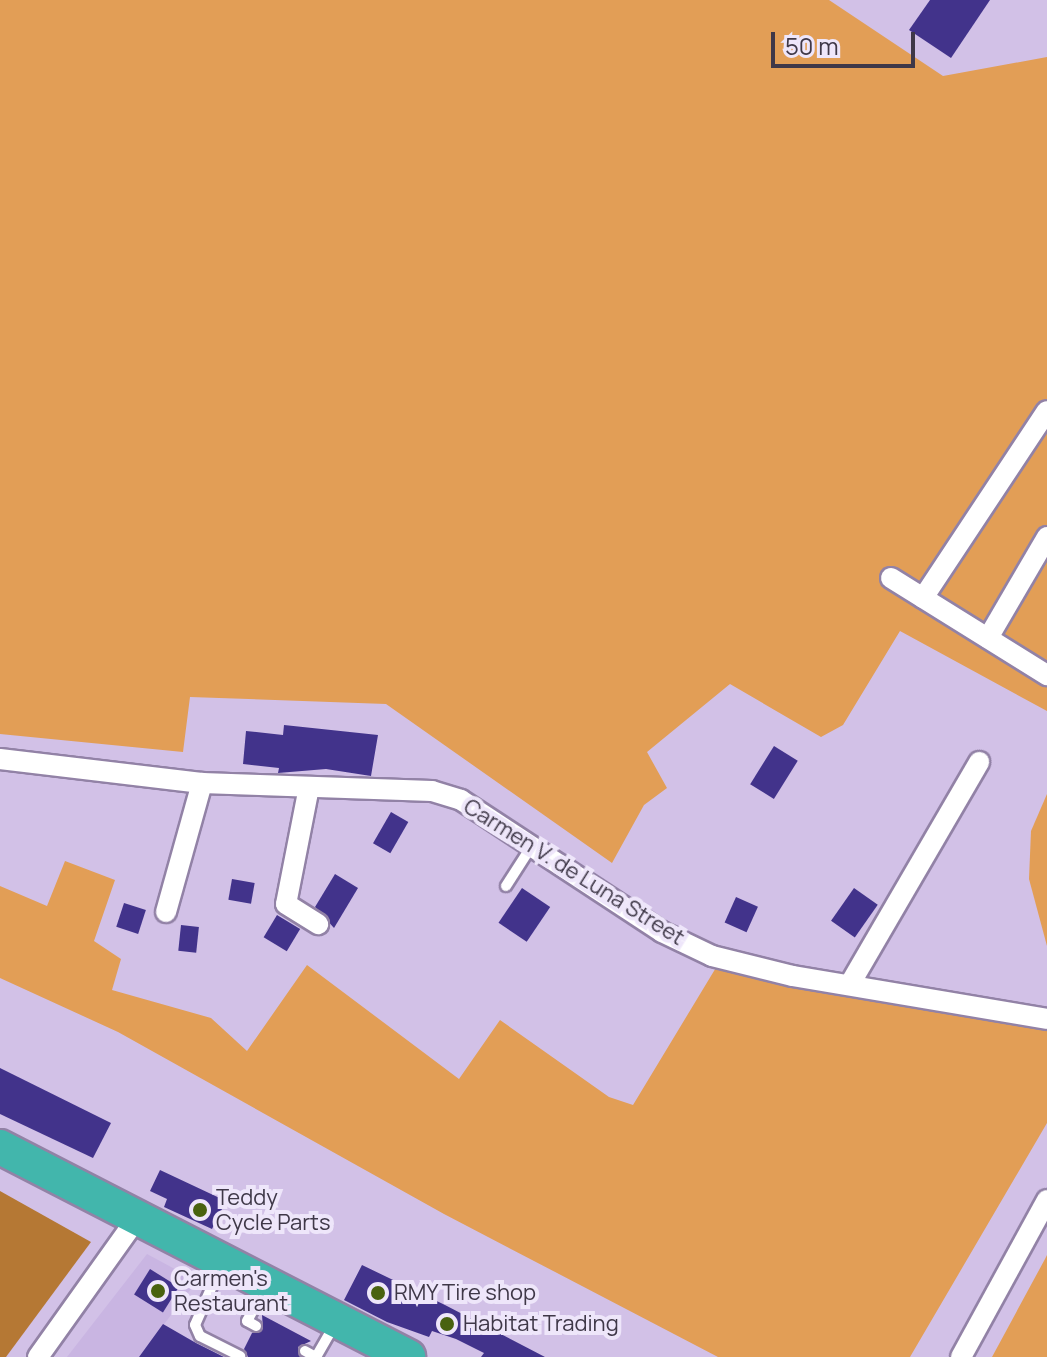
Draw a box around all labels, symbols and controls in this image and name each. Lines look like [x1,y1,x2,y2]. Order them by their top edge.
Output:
scale bar [775,16,919,66]
text: 50 m [785,29,839,62]
street label: Carmen V. de Luna Street [459,793,689,951]
place label: Teddy Cycle Parts [216,1184,330,1236]
marker: Teddy Cycle Parts [191,1201,209,1219]
place label: Carmen's Restaurant [174,1265,288,1316]
place label: RMY Tire shop [394,1280,537,1306]
marker: Carmen's Restaurant [149,1282,167,1300]
marker: RMY Tire shop [369,1284,387,1302]
place label: Habitat Trading [463,1311,619,1337]
marker: Habitat Trading [438,1315,456,1333]

